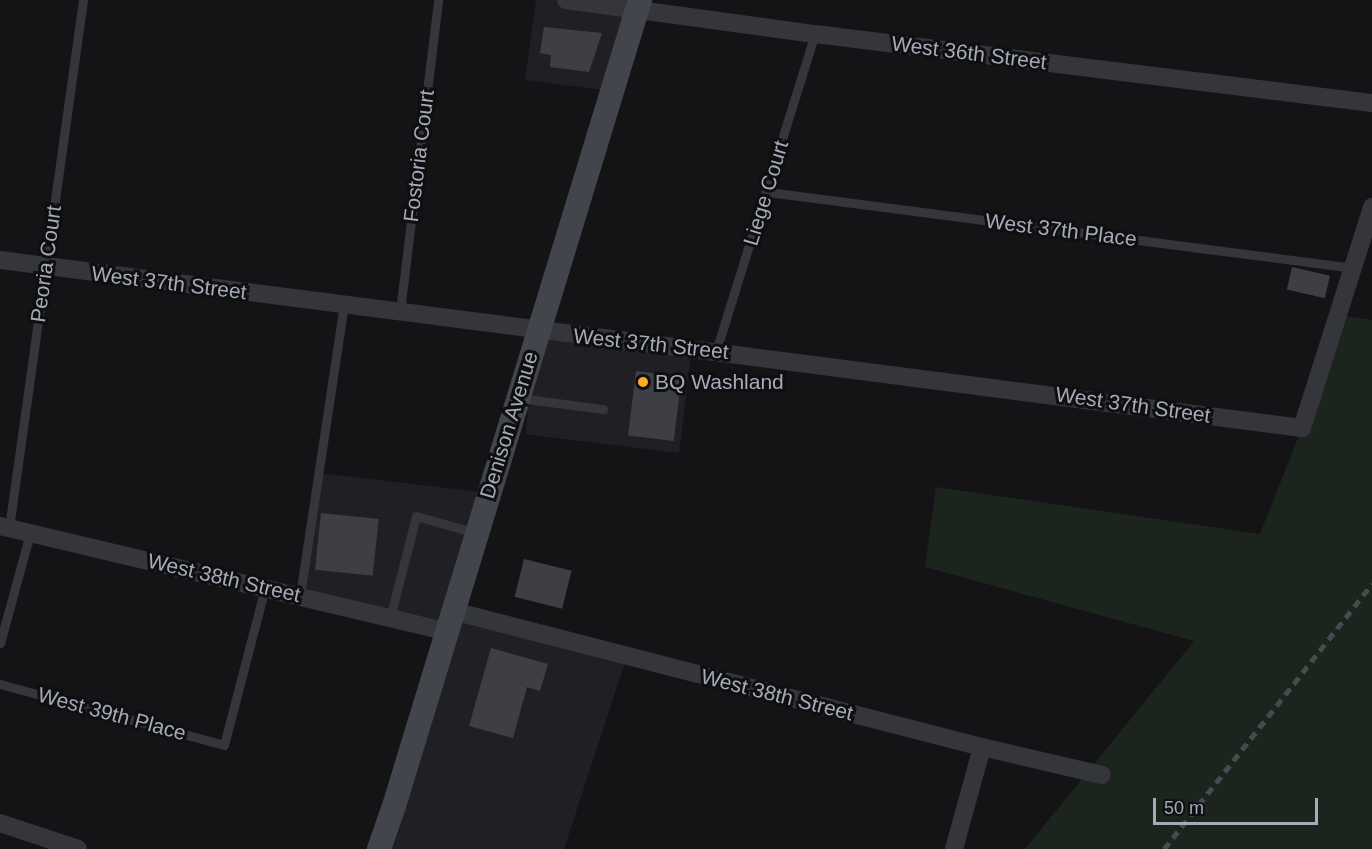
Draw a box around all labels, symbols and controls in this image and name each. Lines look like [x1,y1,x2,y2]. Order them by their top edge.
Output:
street label: West 36th Street [890,31,1048,75]
street label: Fostoria Court [398,88,440,224]
street label: Liege Court [738,137,794,249]
street label: Peoria Court [25,204,67,324]
street label: West 37th Place [984,208,1138,252]
street label: West 37th Street [90,261,248,305]
street label: West 37th Street [572,323,730,365]
street label: Denison Avenue [474,348,544,502]
place label: BQ Washland [655,369,784,395]
marker: BQ Washland [636,375,650,389]
street label: West 37th Street [1054,382,1212,428]
street label: West 38th Street [145,548,303,608]
street label: West 38th Street [698,664,856,726]
street label: West 39th Place [35,682,189,746]
scale bar [1156,786,1321,824]
text: 50 m [1164,798,1204,818]

